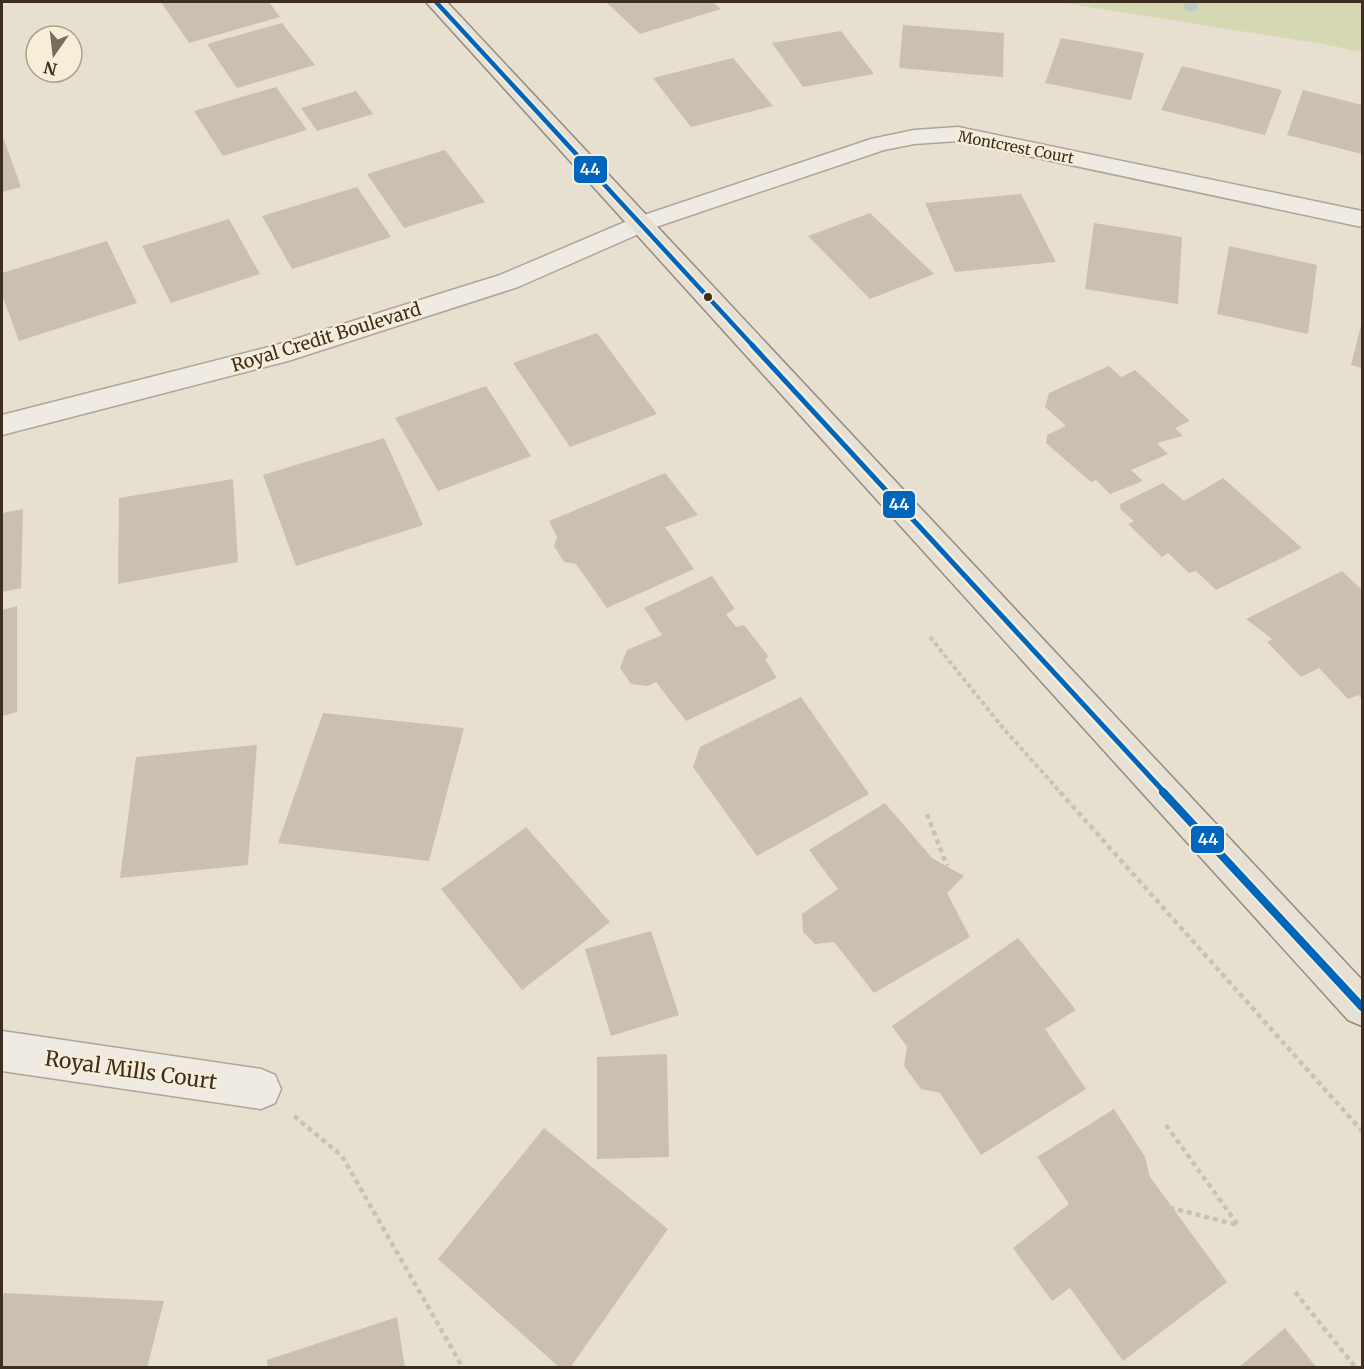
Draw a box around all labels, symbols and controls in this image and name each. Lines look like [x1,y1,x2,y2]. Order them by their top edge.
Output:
north arrow [24,24,84,84]
text: N [41,57,59,80]
street label: Montcrest Court [956,126,1076,168]
line badge: 44 [573,155,608,184]
text: 44 [580,159,600,179]
unlabelled marker [702,291,714,303]
street label: Royal Credit Boulevard [229,297,424,377]
line badge: 44 [882,490,916,519]
text: 44 [889,494,909,514]
line badge: 44 [1190,825,1225,854]
text: 44 [1198,829,1218,849]
street label: Royal Mills Court [43,1045,219,1095]

